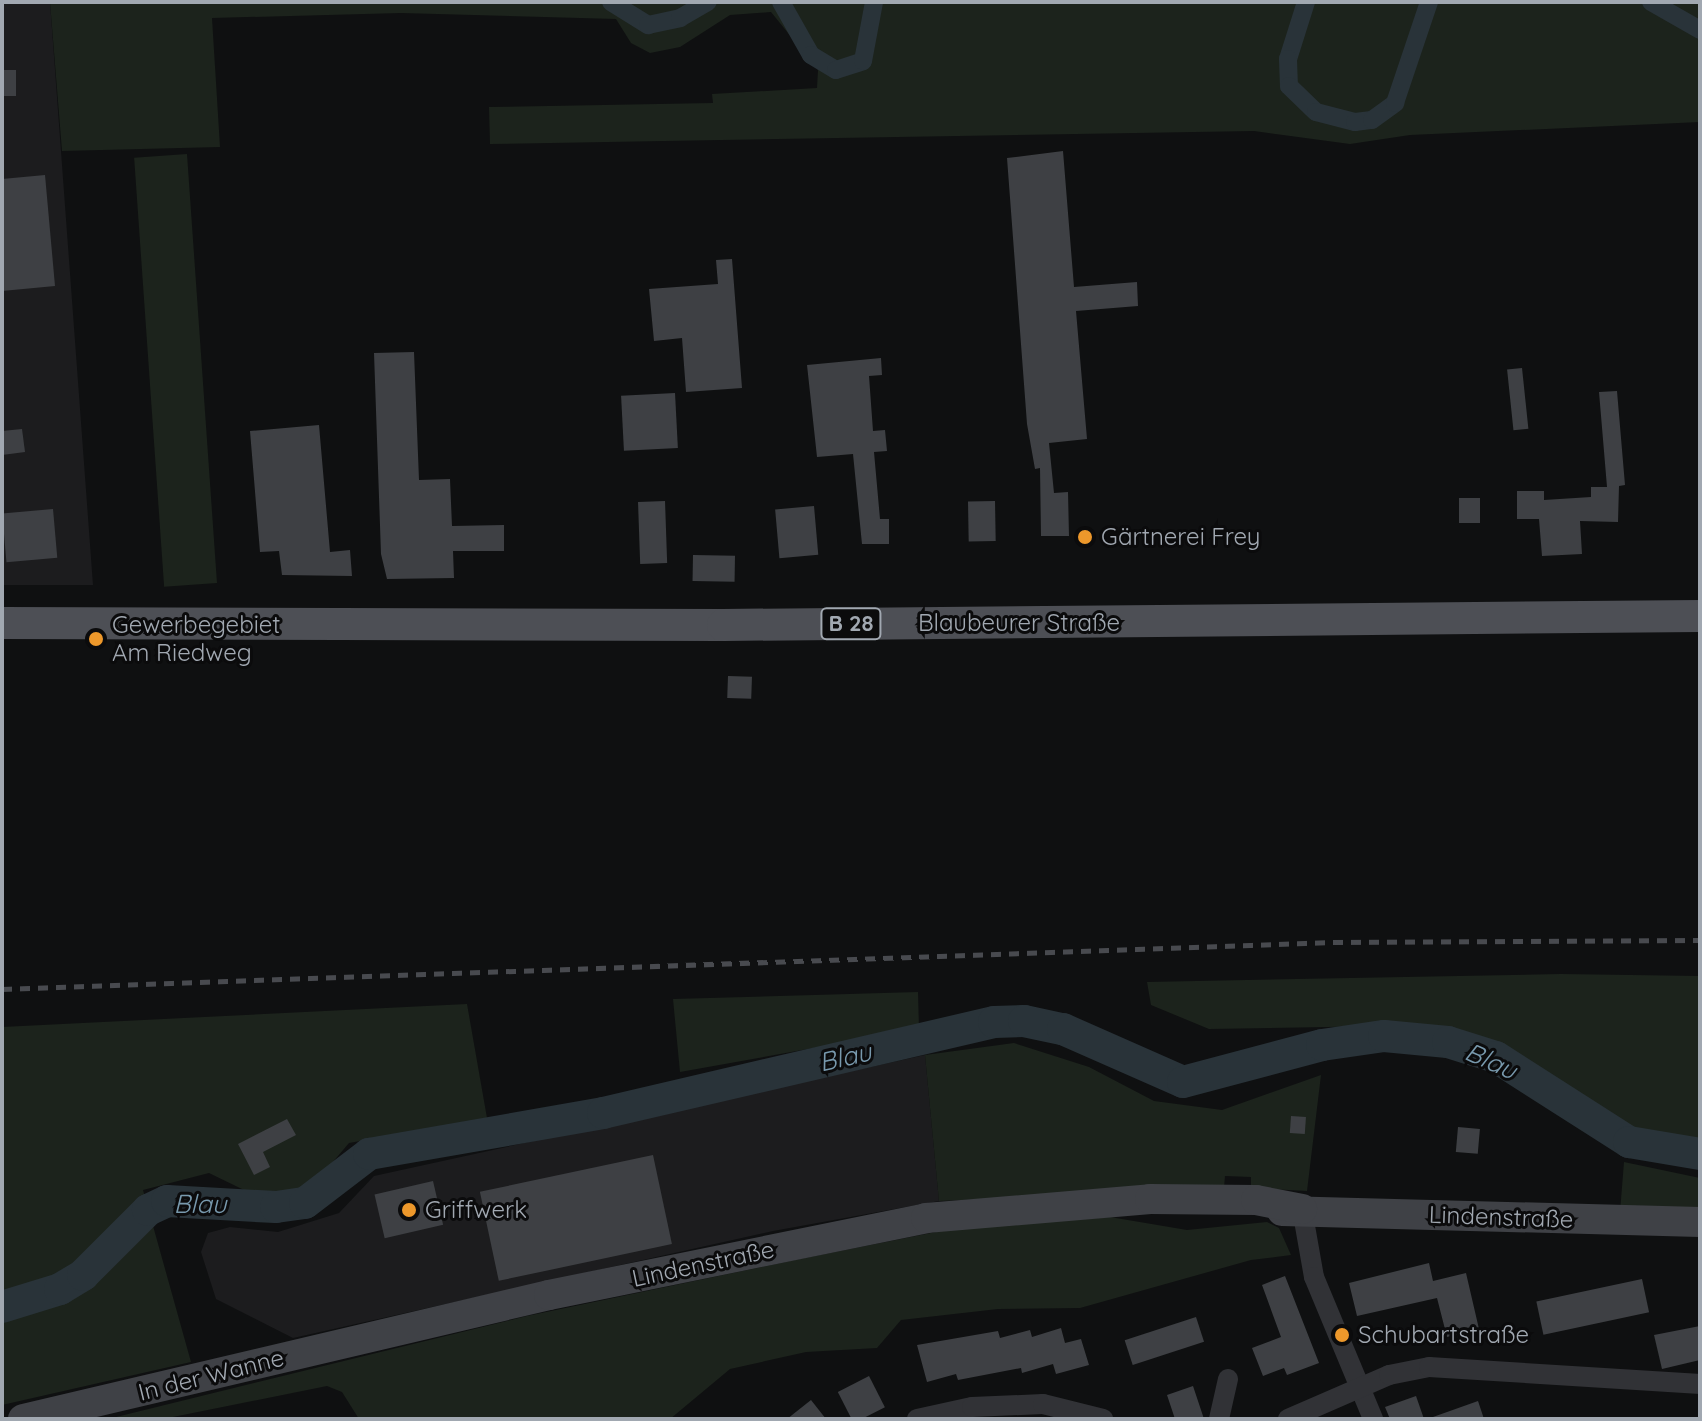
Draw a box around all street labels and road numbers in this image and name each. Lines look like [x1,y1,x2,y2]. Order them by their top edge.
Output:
road number: B 28 [819,606,883,642]
street label: Blaubeurer Straße [918,609,1120,637]
street label: Lindenstraße [1428,1200,1574,1234]
street label: Lindenstraße [629,1235,777,1293]
street label: In der Wanne [135,1343,287,1407]

